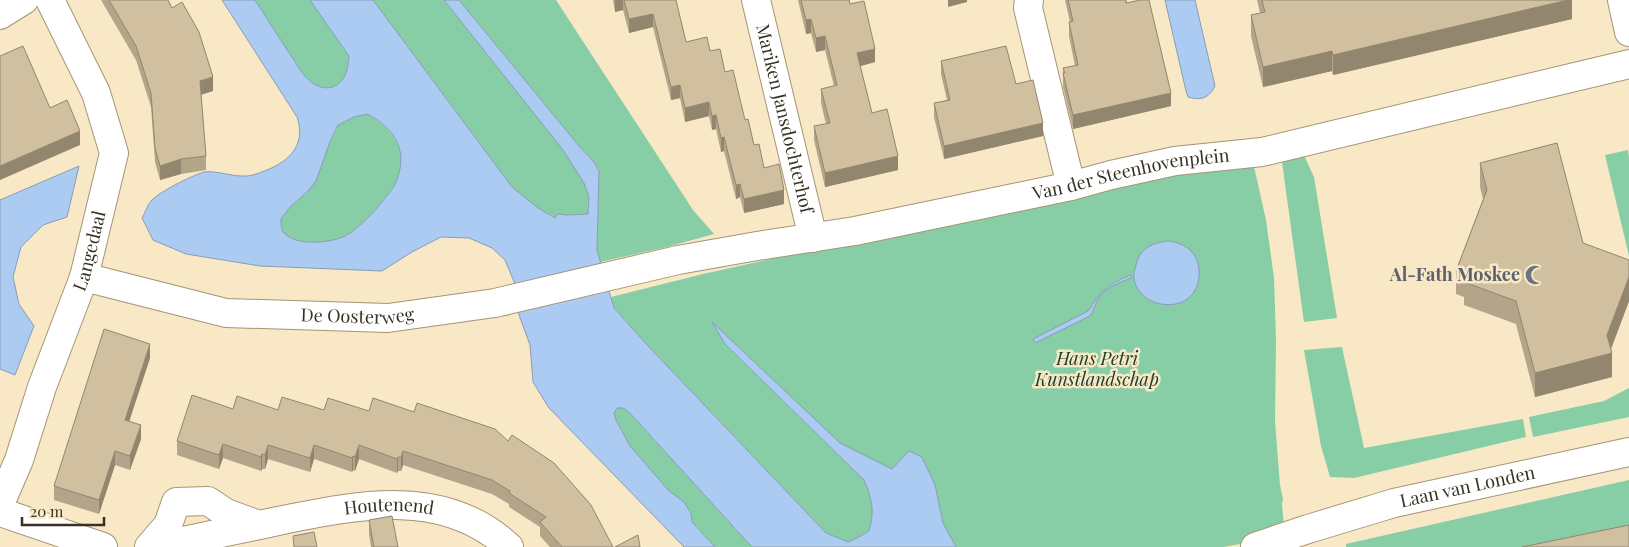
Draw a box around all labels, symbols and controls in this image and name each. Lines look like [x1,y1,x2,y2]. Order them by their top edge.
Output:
street label: Mariken Jansdochterhof [751,21,820,218]
street label: Van der Steenhovenplein [1029,142,1231,205]
street label: Langedaal [67,208,111,294]
place label: Al-Fath Moskee [1389,262,1520,286]
mosque icon: Al-Fath Moskee [1524,264,1546,286]
street label: De Oosterweg [300,301,416,330]
park label: Hans Petri Kunstlandschap [1034,346,1159,391]
street label: Laan van Londen [1397,460,1537,512]
street label: Houtenend [342,492,437,520]
scale bar [22,494,105,526]
text: 20 m [30,501,64,521]

